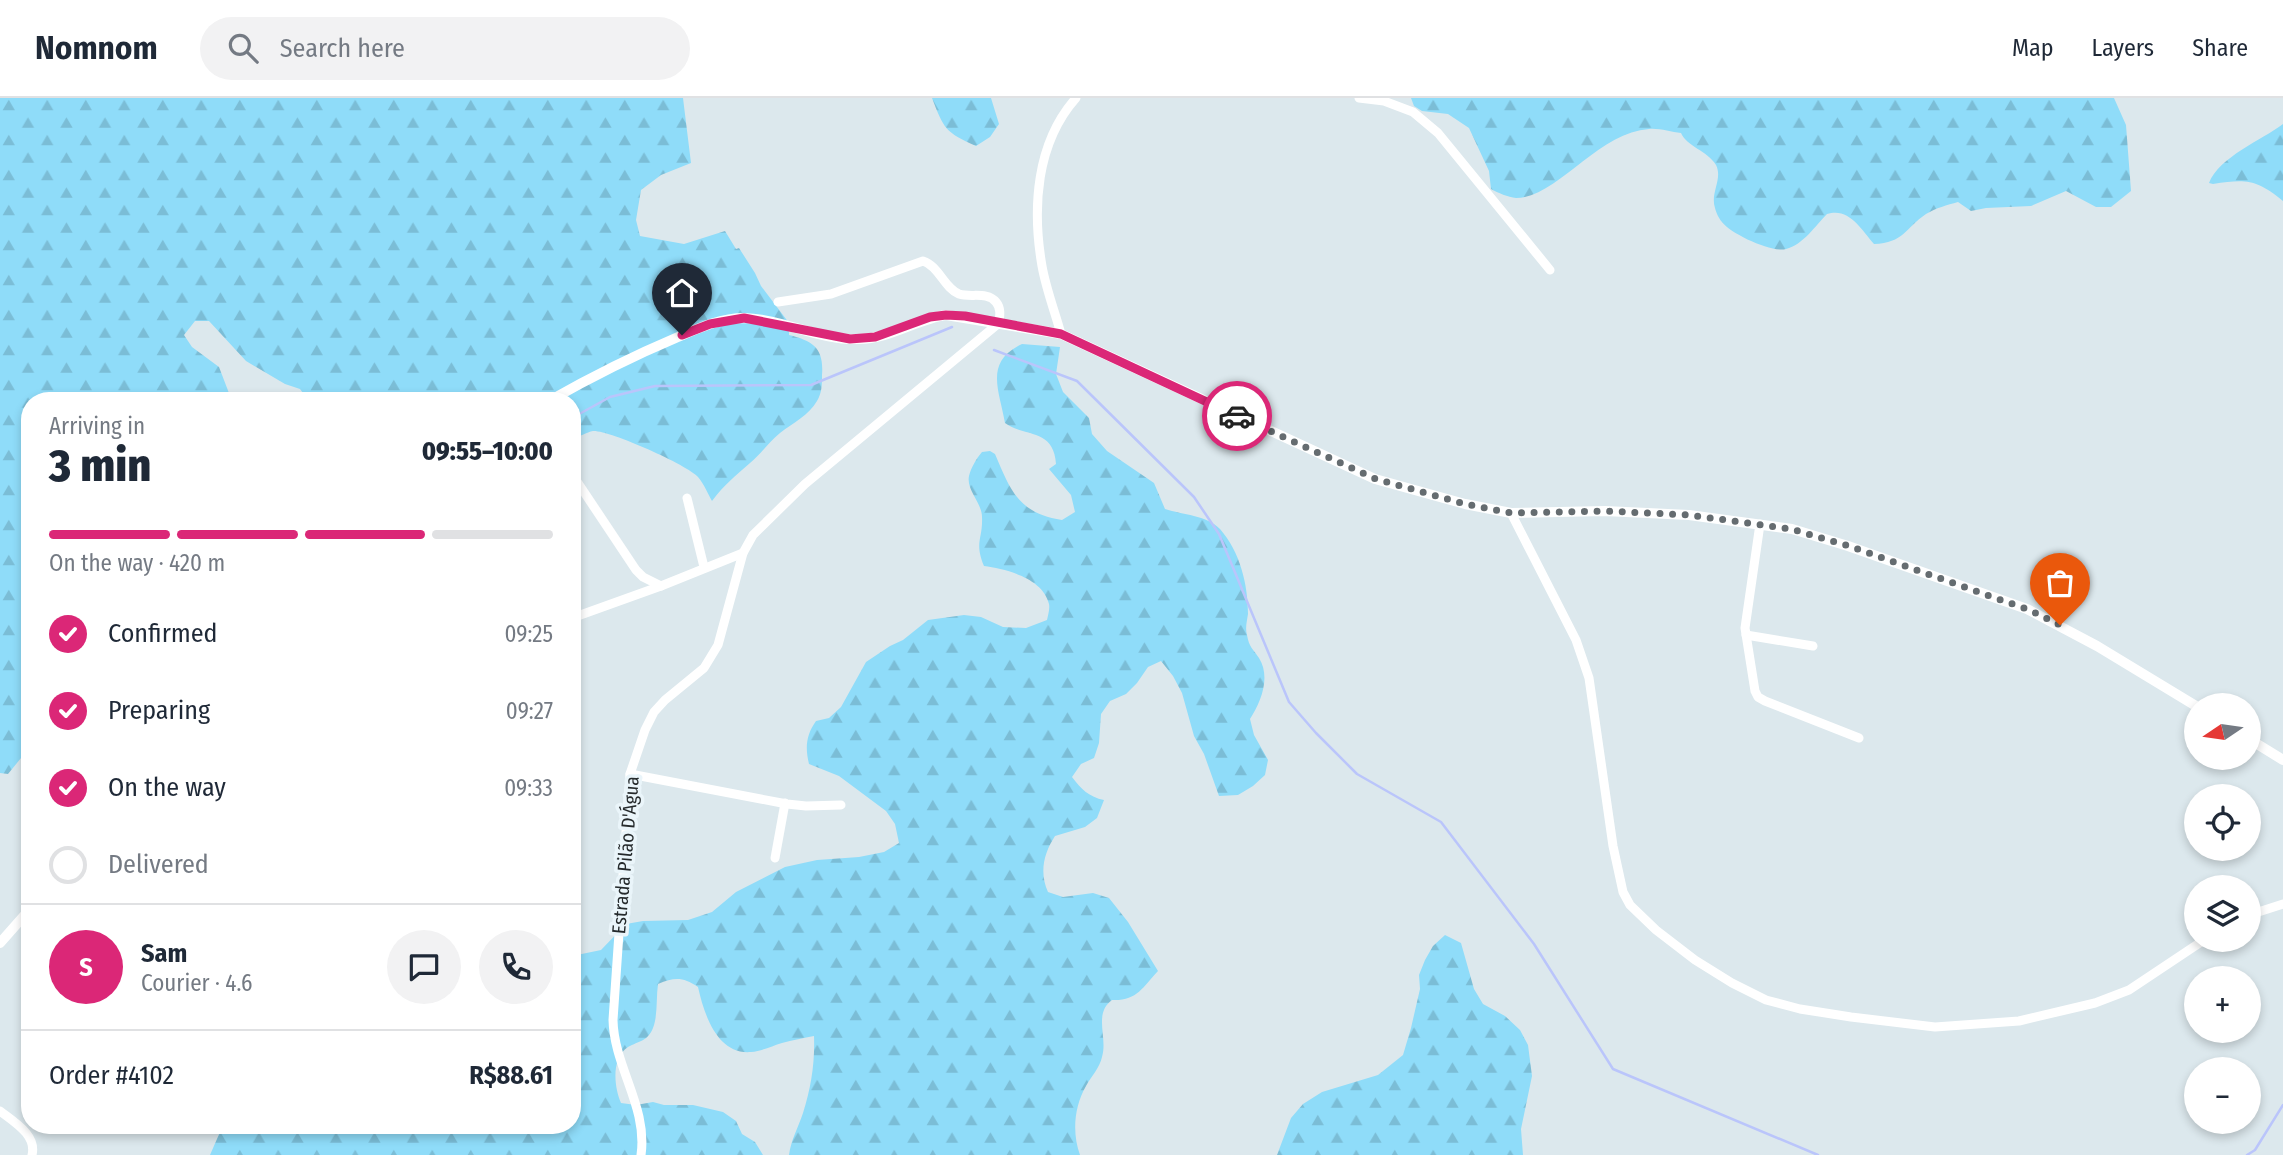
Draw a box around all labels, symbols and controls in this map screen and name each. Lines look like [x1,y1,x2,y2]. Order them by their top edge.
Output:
search box [200,17,690,80]
text: Nomnom [35,28,158,68]
icon: search [224,29,262,67]
text: Search here [280,33,405,64]
text: Map [2012,34,2054,62]
text: Layers [2092,34,2154,62]
text: Share [2192,34,2248,62]
pin [652,263,712,335]
icon: home [663,274,701,312]
courier [1202,381,1272,451]
icon: car [1218,397,1256,435]
text: Arriving in [49,412,145,440]
text: 09:55–10:00 [422,436,553,467]
text: 3 min [49,438,151,493]
text: On the way · 420 m [49,549,225,577]
pin [2030,553,2090,625]
icon: bag [2041,564,2079,602]
icon: check [49,615,87,653]
text: Confirmed [108,618,218,649]
text: 09:25 [504,620,553,648]
icon: check [49,692,87,730]
north arrow [2184,693,2261,770]
map controls [2184,693,2261,1134]
text: Preparing [108,695,210,726]
text: 09:27 [506,697,553,725]
icon: check [49,769,87,807]
text: On the way [108,772,226,803]
text: 09:33 [504,774,553,802]
street label: Estrada Pilão D'Água [607,775,644,935]
button: locate [2184,784,2261,861]
text: Delivered [108,849,209,880]
button: layers [2184,875,2261,952]
button: chat [387,930,461,1004]
button: phone [479,930,553,1004]
text: Sam [141,938,187,969]
text: S [79,952,93,983]
button: + [2184,966,2261,1043]
text: Courier · 4.6 [141,969,252,997]
button: − [2184,1057,2261,1134]
text: Order #4102 [49,1060,174,1091]
text: R$88.61 [469,1060,553,1091]

